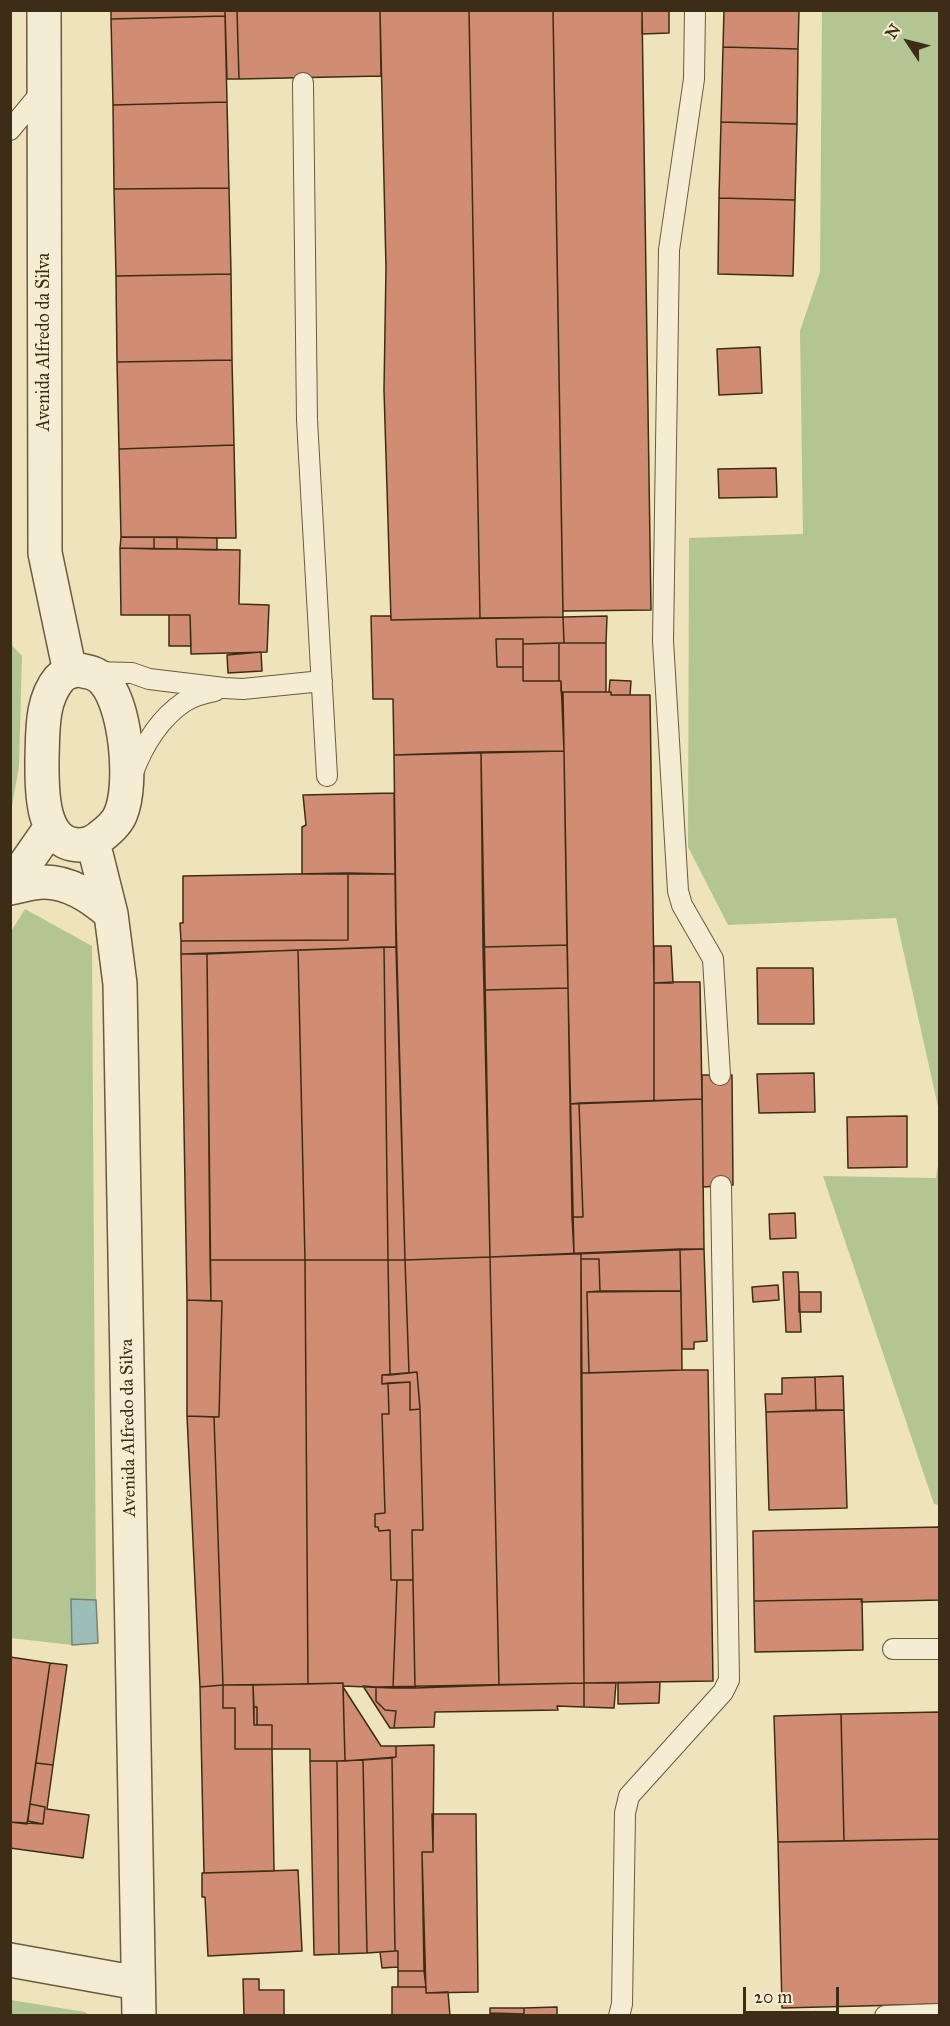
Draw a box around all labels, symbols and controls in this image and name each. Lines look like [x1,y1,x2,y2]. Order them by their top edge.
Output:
north arrow [878,12,938,72]
text: N [881,20,905,42]
street label: Avenida Alfredo da Silva [34,253,56,431]
street label: Avenida Alfredo da Silva [117,1339,141,1517]
scale bar [746,1975,842,2013]
text: 20 m [754,1986,792,2008]

